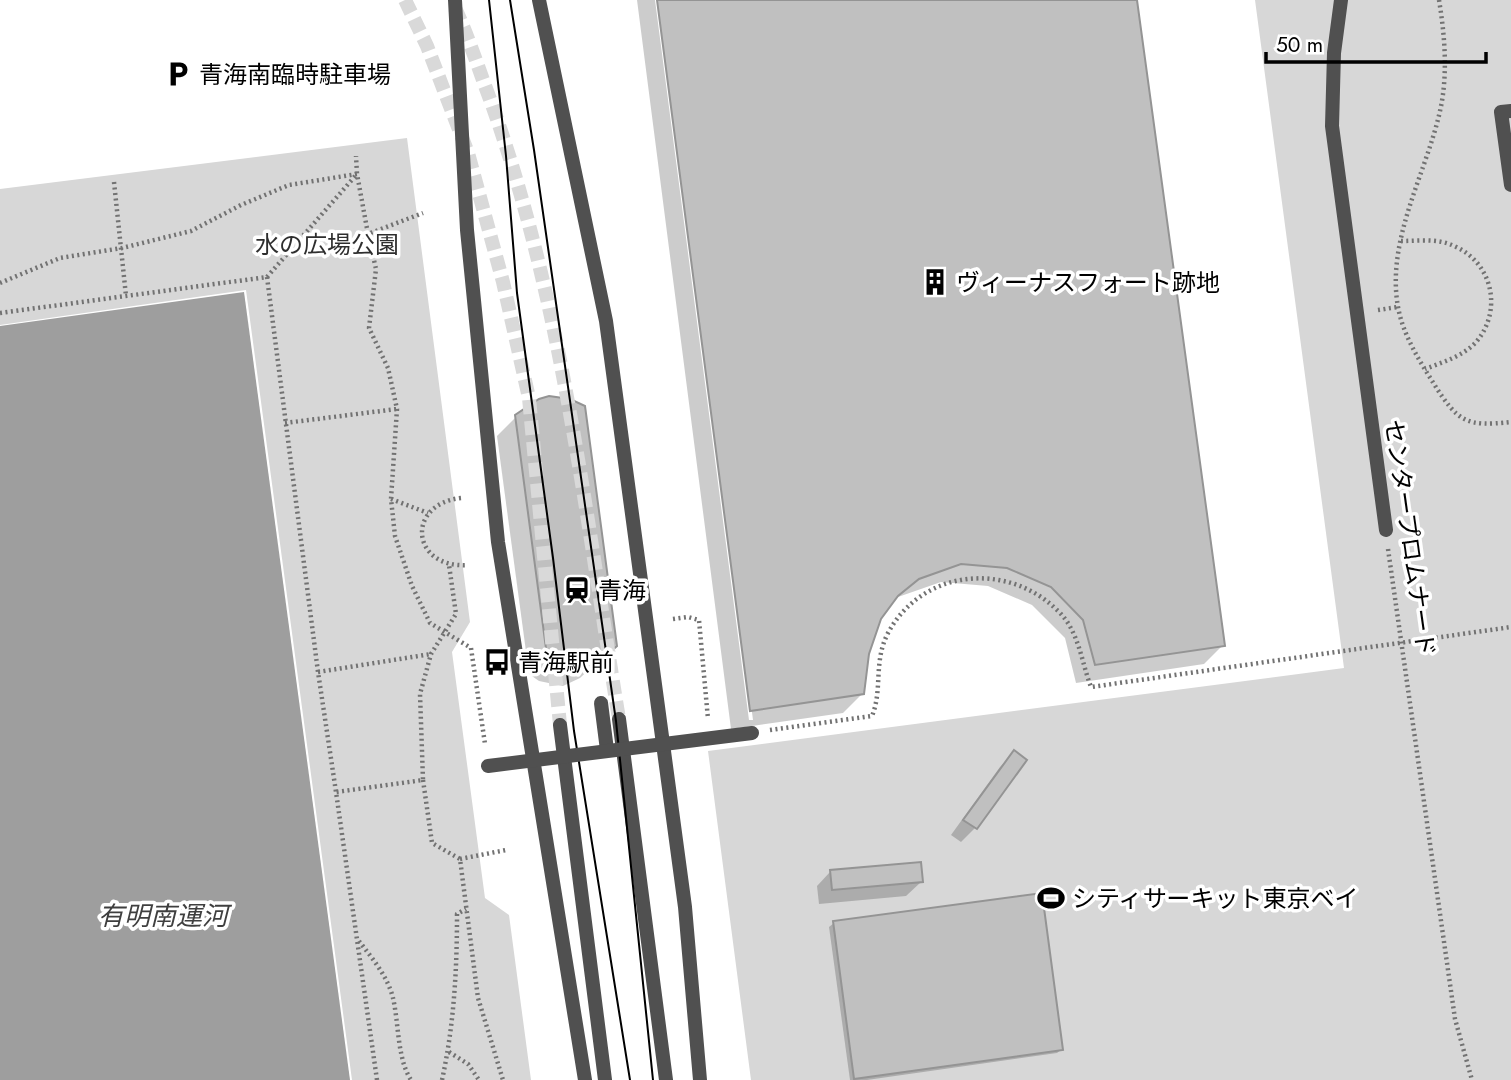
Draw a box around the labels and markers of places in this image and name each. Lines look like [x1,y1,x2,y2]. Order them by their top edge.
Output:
place label: 青海南臨時駐車場 [199,57,391,92]
parking icon: 青海南臨時駐車場 [163,59,193,89]
place label: ヴィーナスフォート跡地 [956,265,1220,300]
building icon: ヴィーナスフォート跡地 [920,267,950,297]
place label: 青海 [598,573,646,608]
station icon: 青海 [562,575,592,605]
place label: 青海駅前 [518,645,614,680]
bus stop icon: 青海駅前 [482,647,512,677]
place label: シティサーキット東京ベイ [1072,881,1359,916]
sports icon: シティサーキット東京ベイ [1036,883,1066,913]

